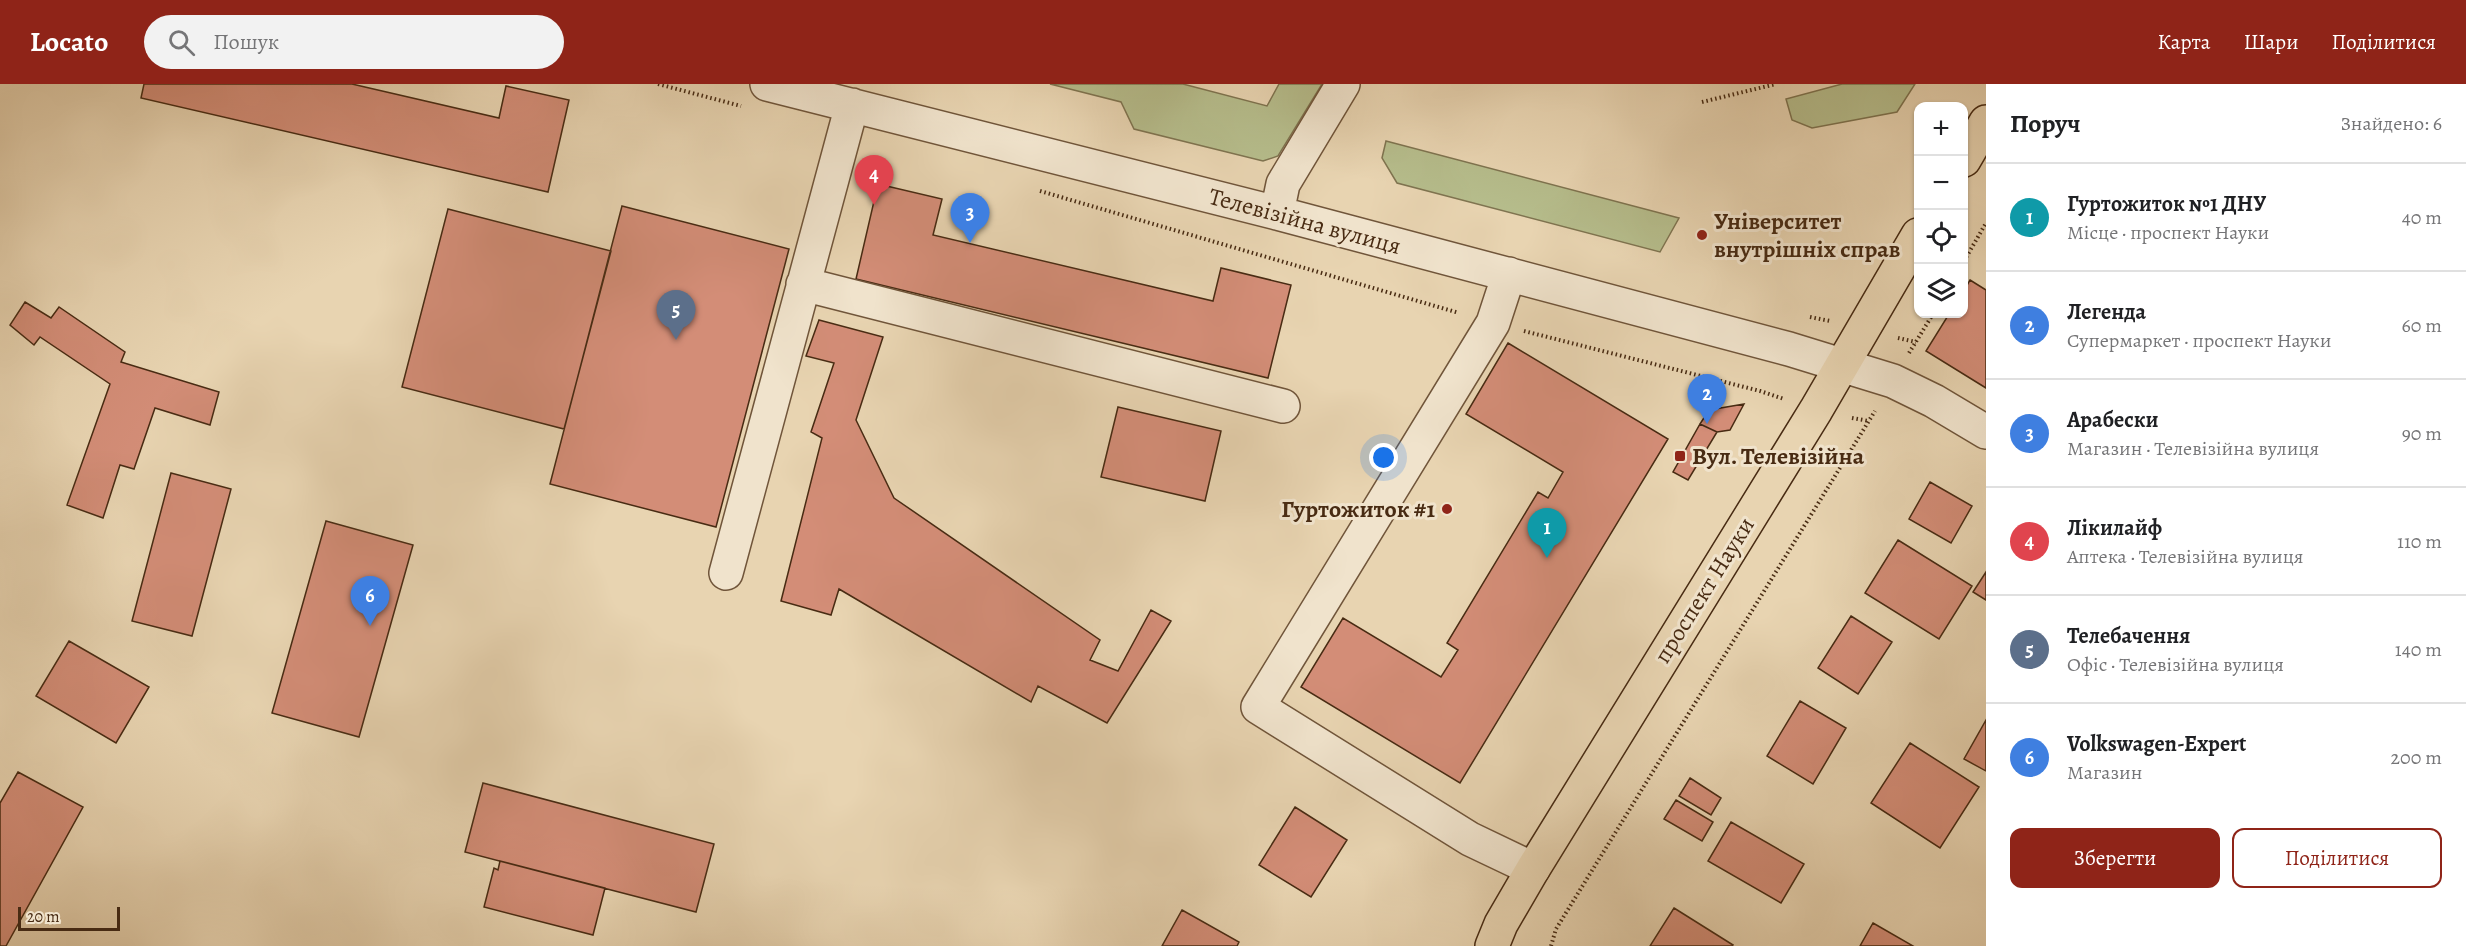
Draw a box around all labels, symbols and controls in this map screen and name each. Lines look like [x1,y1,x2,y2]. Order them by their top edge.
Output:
search box [144,15,564,69]
text: Locato [30,23,108,61]
icon: search [165,26,198,59]
text: Пошук [213,27,279,57]
text: Карта [2158,28,2210,56]
text: Шари [2243,28,2298,56]
text: Поділитися [2331,28,2436,56]
map controls [1914,102,1968,318]
button: + [1914,102,1968,156]
text: Поруч [2010,106,2081,141]
text: Знайдено: 6 [2340,110,2442,137]
pin: 4 [854,156,894,205]
button: − [1914,156,1968,210]
street label: Телевізійна вулиця [1205,180,1405,262]
text: Гуртожиток №1 ДНУ [2067,189,2266,219]
pin: 3 [950,194,990,243]
text: 1 [2026,204,2033,231]
text: 40 m [2402,204,2442,231]
place label: Університет внутрішніх справ [1714,205,1901,265]
button: locate [1914,210,1968,264]
text: Місце · проспект Науки [2067,219,2269,246]
marker: Університет внутрішніх справ [1695,228,1709,242]
button: layers [1914,264,1968,318]
pin: 5 [656,290,696,340]
text: Легенда [2067,297,2146,327]
text: 2 [2025,312,2034,339]
text: 60 m [2402,312,2442,339]
text: Супермаркет · проспект Науки [2067,327,2331,354]
pin: 2 [1688,374,1726,424]
text: Арабески [2067,405,2159,435]
text: 3 [2025,420,2034,447]
text: 90 m [2402,420,2442,447]
text: Магазин · Телевізійна вулиця [2067,435,2319,462]
place label: Вул. Телевізійна [1692,440,1865,472]
your location [1369,443,1398,472]
marker: Вул. Телевізійна [1673,449,1687,463]
place label: Гуртожиток #1 [1281,493,1435,525]
marker: Гуртожиток #1 [1440,502,1454,516]
pin: 1 [1528,508,1566,558]
street label: проспект Науки [1646,511,1762,669]
text: Лікилайф [2067,513,2162,543]
text: 4 [2025,528,2034,555]
text: 110 m [2397,528,2442,555]
text: Аптека · Телевізійна вулиця [2067,543,2304,570]
pin: 6 [350,576,389,626]
text: Телебачення [2067,621,2190,651]
text: 5 [2025,636,2034,663]
text: 140 m [2395,636,2442,663]
text: Офіс · Телевізійна вулиця [2067,651,2284,678]
text: Volkswagen-Expert [2067,729,2246,759]
text: 6 [2025,744,2034,771]
text: 200 m [2391,744,2442,771]
text: Магазин [2067,759,2142,786]
button: Зберегти [2010,828,2220,888]
button: Поділитися [2232,828,2442,888]
scale bar [18,904,120,932]
text: 20 m [27,906,60,928]

